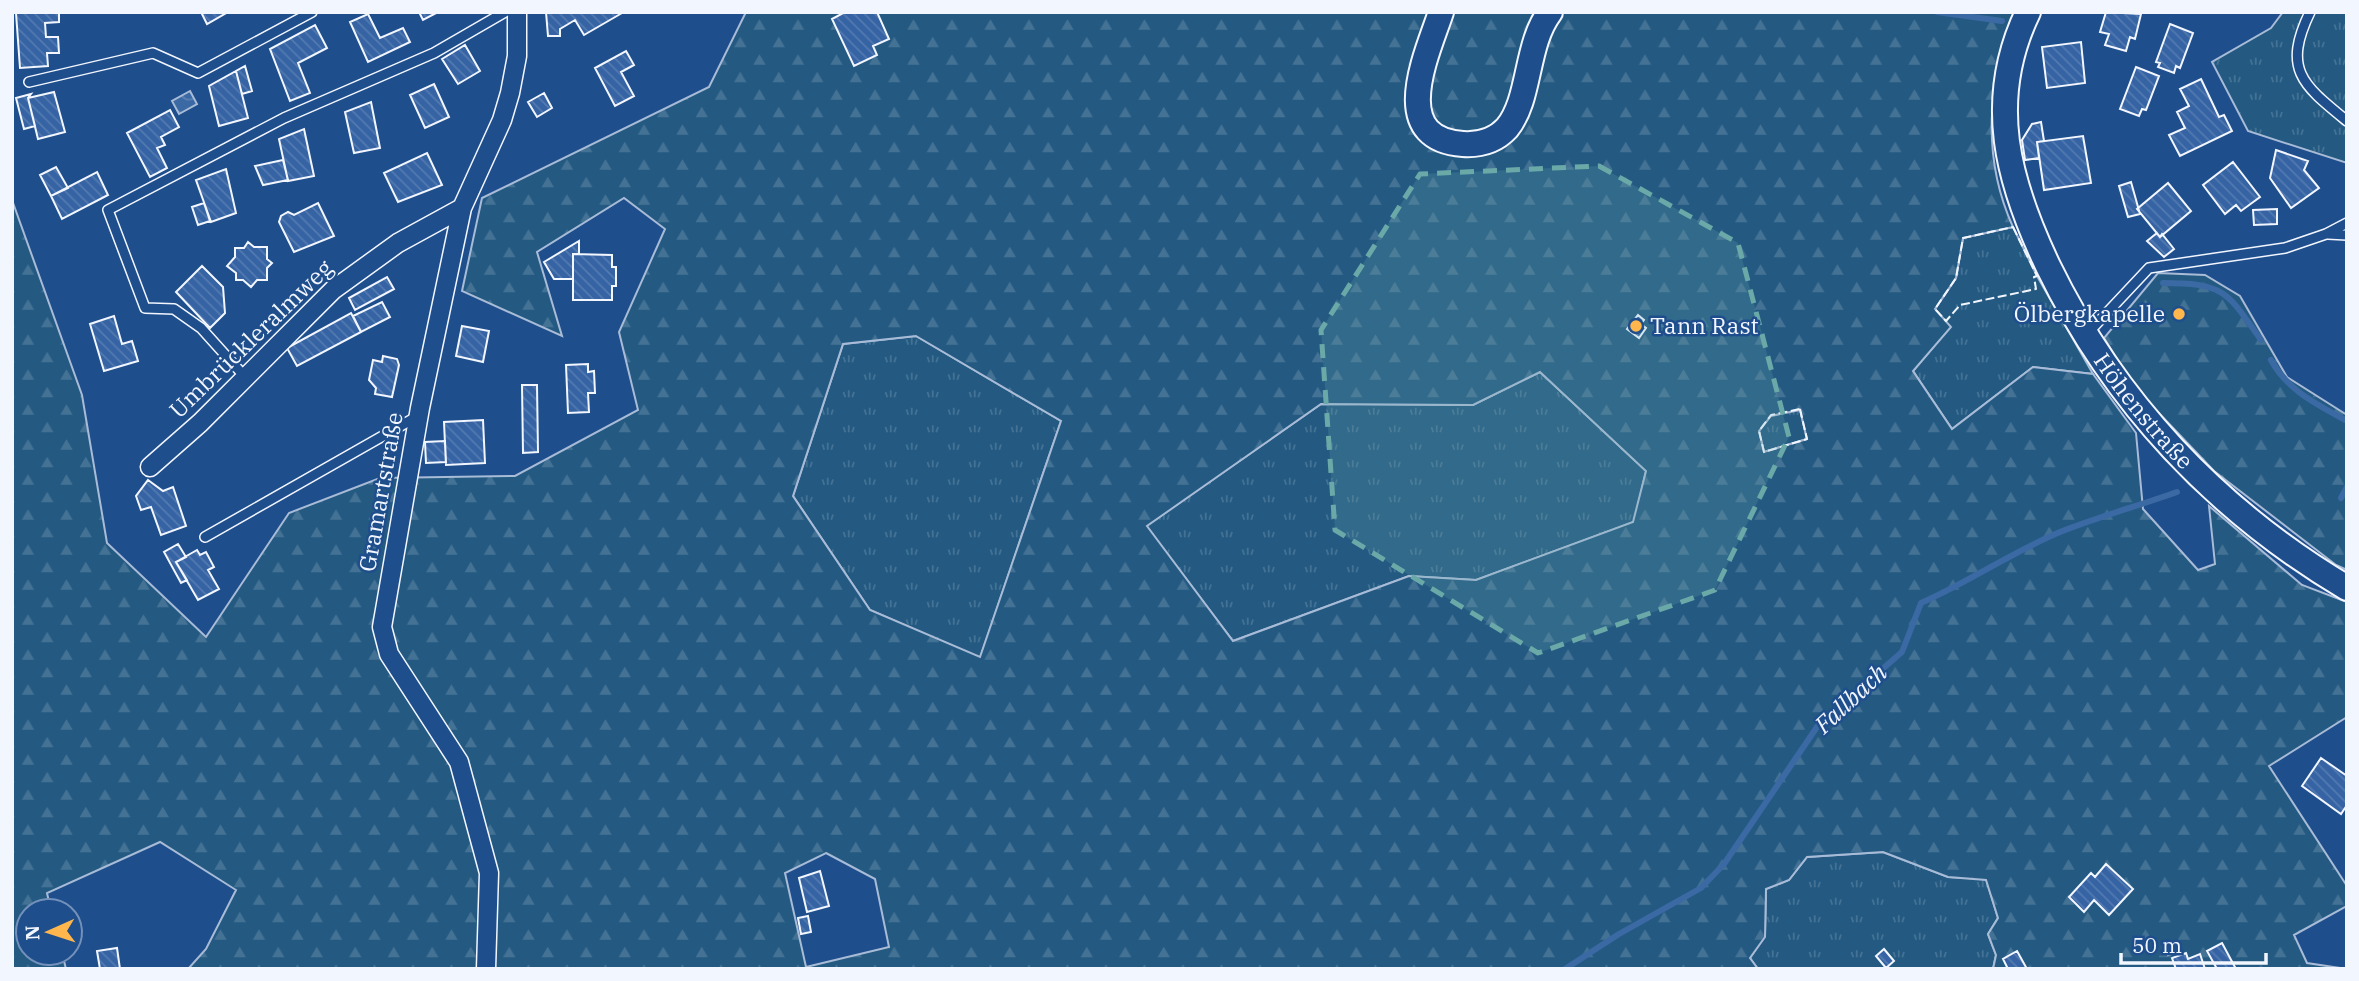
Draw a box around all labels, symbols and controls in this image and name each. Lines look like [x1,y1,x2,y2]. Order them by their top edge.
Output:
street label: Umbrückleralmweg [162,252,339,424]
place label: Ölbergkapelle [2014,298,2165,328]
marker: Ölbergkapelle [2171,306,2187,322]
place label: Tann Rast [1650,310,1759,340]
marker: Tann Rast [1628,318,1644,334]
street label: Höhenstraße [2088,347,2200,475]
street label: Gramartstraße [351,410,409,574]
water label: Fallbach [1806,656,1894,741]
north arrow [14,897,84,967]
scale bar [2121,922,2266,966]
text: N [20,925,44,941]
text: 50 m [2132,931,2182,959]

